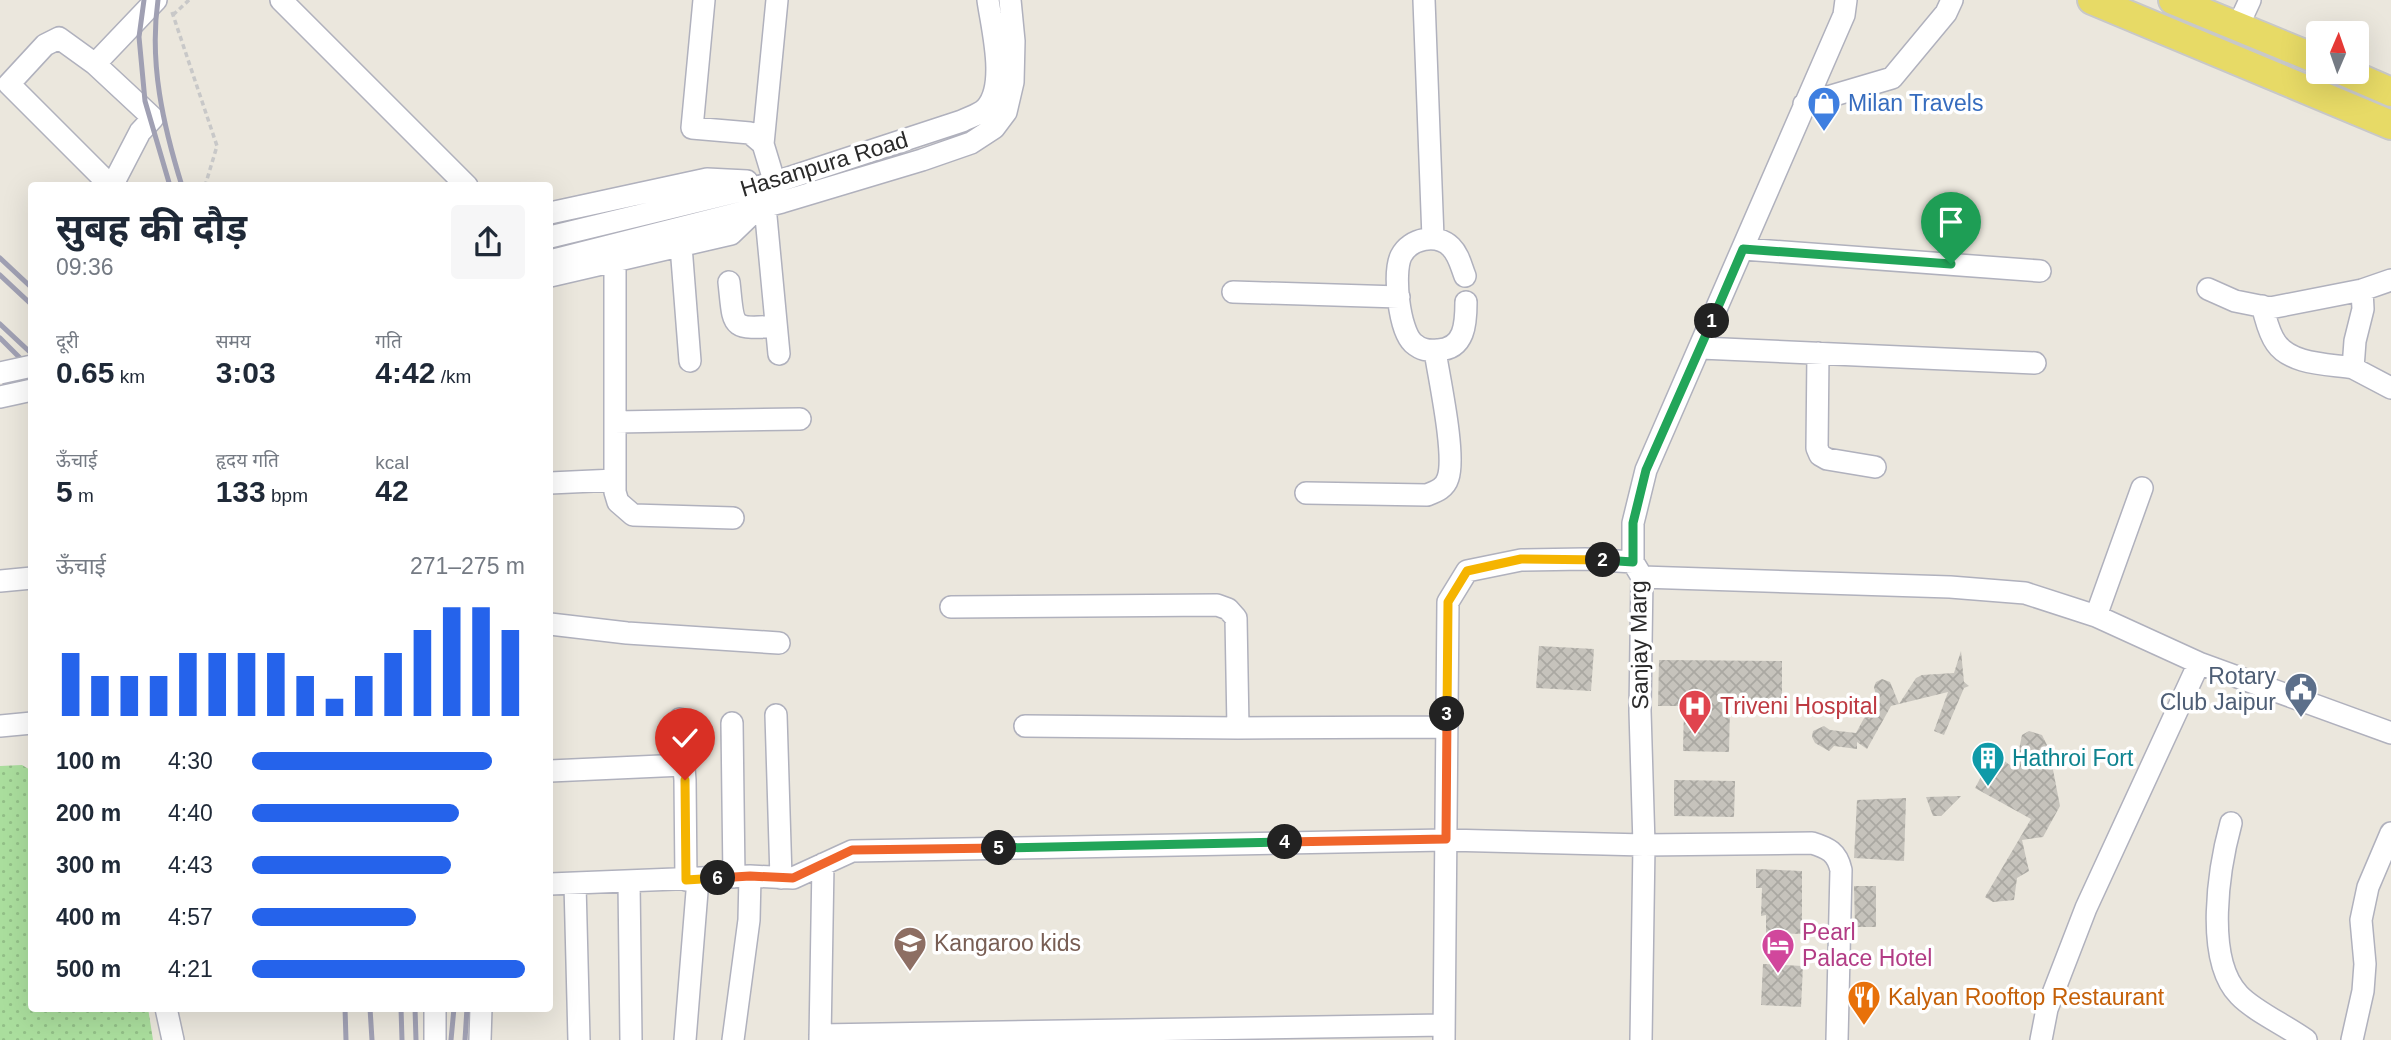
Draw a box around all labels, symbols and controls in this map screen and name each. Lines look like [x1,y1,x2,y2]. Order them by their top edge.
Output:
north arrow [2306,21,2370,84]
map controls [2306,21,2369,84]
shop icon: Milan Travels [1805,84,1843,133]
place label: Milan Travels [1848,90,1983,116]
street label: Hasanpura Road [737,126,911,202]
pin [1921,192,1981,264]
icon: arrive [1932,203,1970,241]
button: share [451,205,525,279]
text: सुबह की दौड़ [56,207,247,249]
text: 09:36 [56,254,114,280]
pin: 1 [1694,304,1730,338]
text: 1 [1706,310,1717,331]
text: दूरी [56,331,79,352]
text: समय [216,331,251,352]
text: गति [375,331,402,352]
text: 0.65 [56,356,114,389]
text: 3:03 [216,356,276,389]
text: 4:42 [375,356,435,389]
text: km [114,366,145,387]
text: /km [435,366,471,387]
text: ऊँचाई [56,450,97,471]
text: हृदय गति [216,450,279,471]
text: kcal [375,452,409,473]
text: 42 [375,474,409,507]
text: 5 [56,475,73,508]
text: 133 [216,475,266,508]
text: m [73,485,94,506]
text: bpm [266,485,308,506]
pin: 2 [1586,542,1620,578]
text: 2 [1597,549,1608,570]
text: ऊँचाई [56,553,106,579]
text: 271–275 m [410,553,525,579]
street label: Sanjay Marg [1625,580,1653,710]
place label: Rotary Club Jaipur [2160,663,2276,715]
public building icon: Rotary Club Jaipur [2282,670,2320,719]
hospital icon: Triveni Hospital [1676,687,1714,736]
place label: Triveni Hospital [1720,693,1878,719]
pin: 3 [1430,696,1464,732]
text: 3 [1441,703,1452,724]
pin [655,708,715,780]
icon: check [666,719,704,757]
building icon: Hathroi Fort [1969,739,2007,788]
place label: Hathroi Fort [2012,745,2134,771]
text: 100 m [56,748,121,774]
text: 4:30 [168,748,213,774]
text: 200 m [56,800,121,826]
text: 4:40 [168,800,213,826]
pin: 4 [1268,824,1302,860]
pin: 5 [982,830,1016,866]
text: 4 [1279,831,1290,852]
text: 5 [993,837,1004,858]
text: 300 m [56,852,121,878]
text: 4:43 [168,852,213,878]
pin: 6 [700,860,736,896]
text: 6 [712,867,723,888]
text: 400 m [56,904,121,930]
text: 4:57 [168,904,213,930]
place label: Pearl Palace Hotel [1802,919,1932,971]
school or university icon: Kangaroo kids [891,924,929,973]
hotel icon: Pearl Palace Hotel [1759,926,1797,975]
place label: Kangaroo kids [934,930,1081,956]
text: 500 m [56,956,121,982]
text: 4:21 [168,956,213,982]
restaurant icon: Kalyan Rooftop Restaurant [1845,978,1883,1027]
place label: Kalyan Rooftop Restaurant [1888,984,2165,1010]

